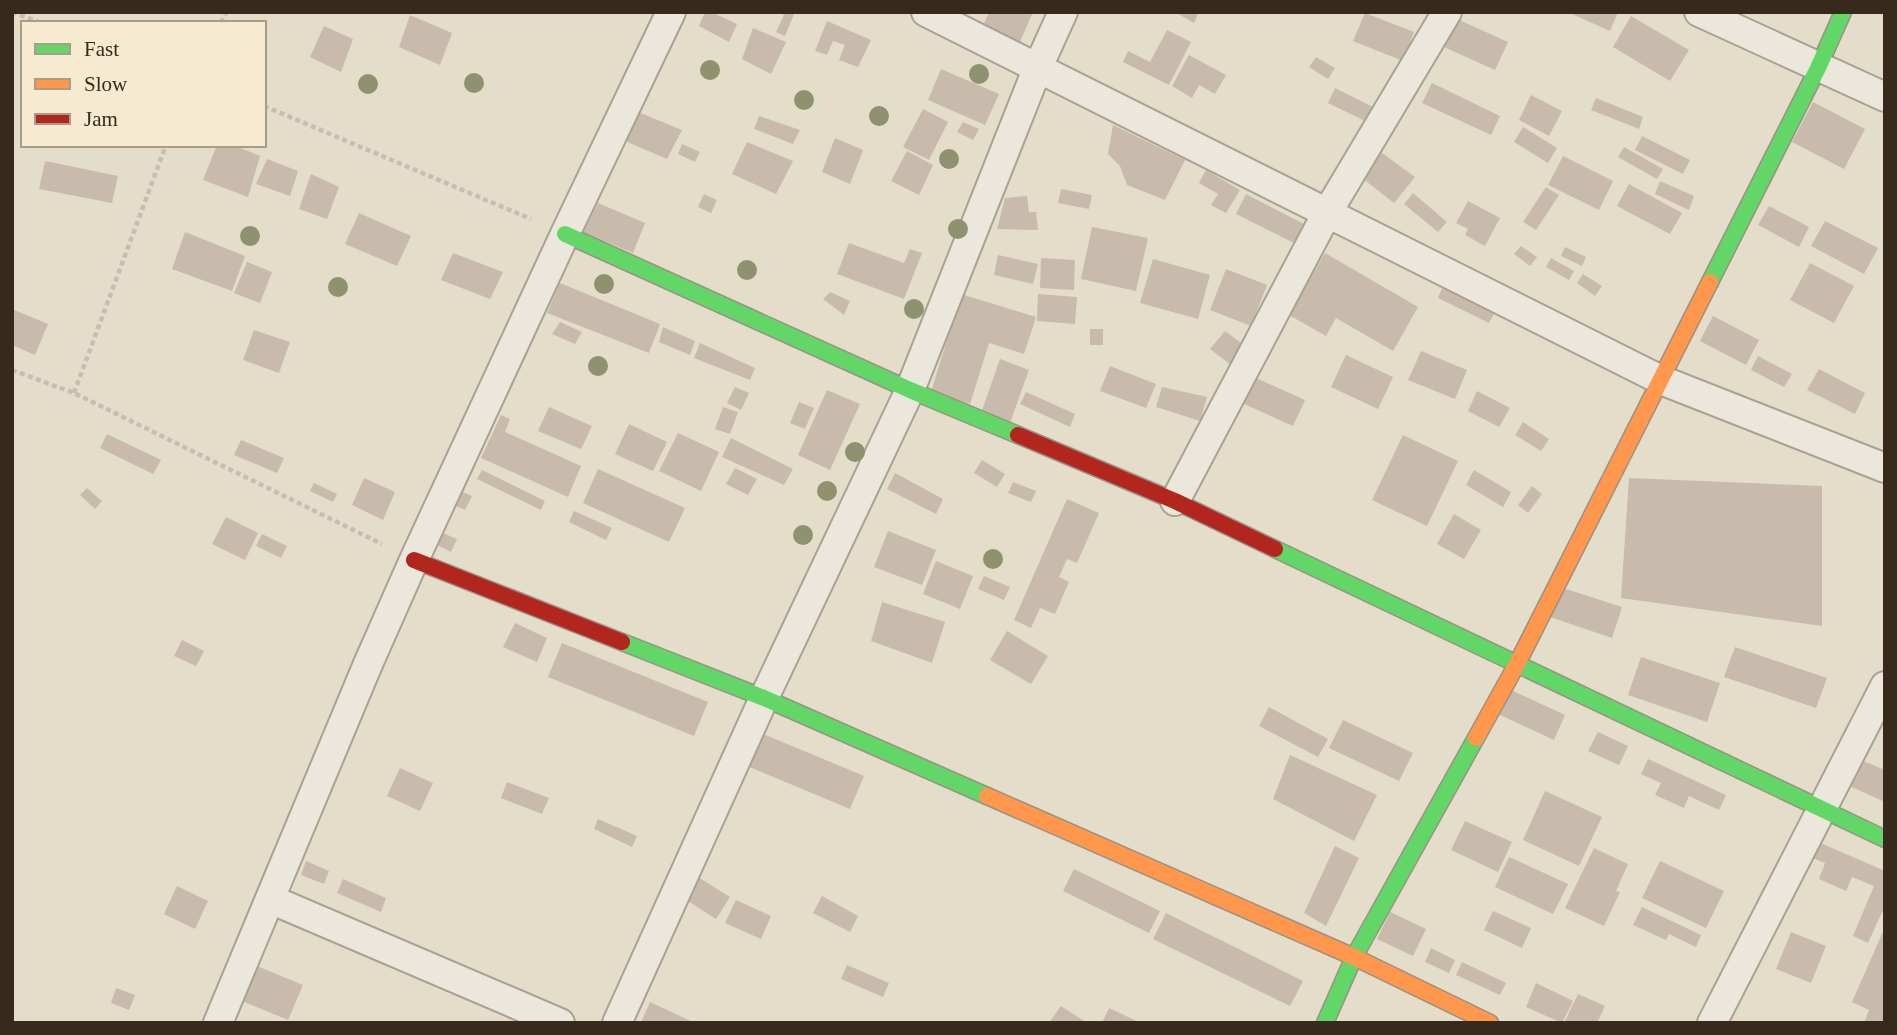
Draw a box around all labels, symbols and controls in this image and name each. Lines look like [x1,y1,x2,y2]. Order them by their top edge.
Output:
legend [21,21,266,147]
text: Fast [84,37,119,61]
text: Slow [84,72,128,96]
text: Jam [84,107,118,131]

